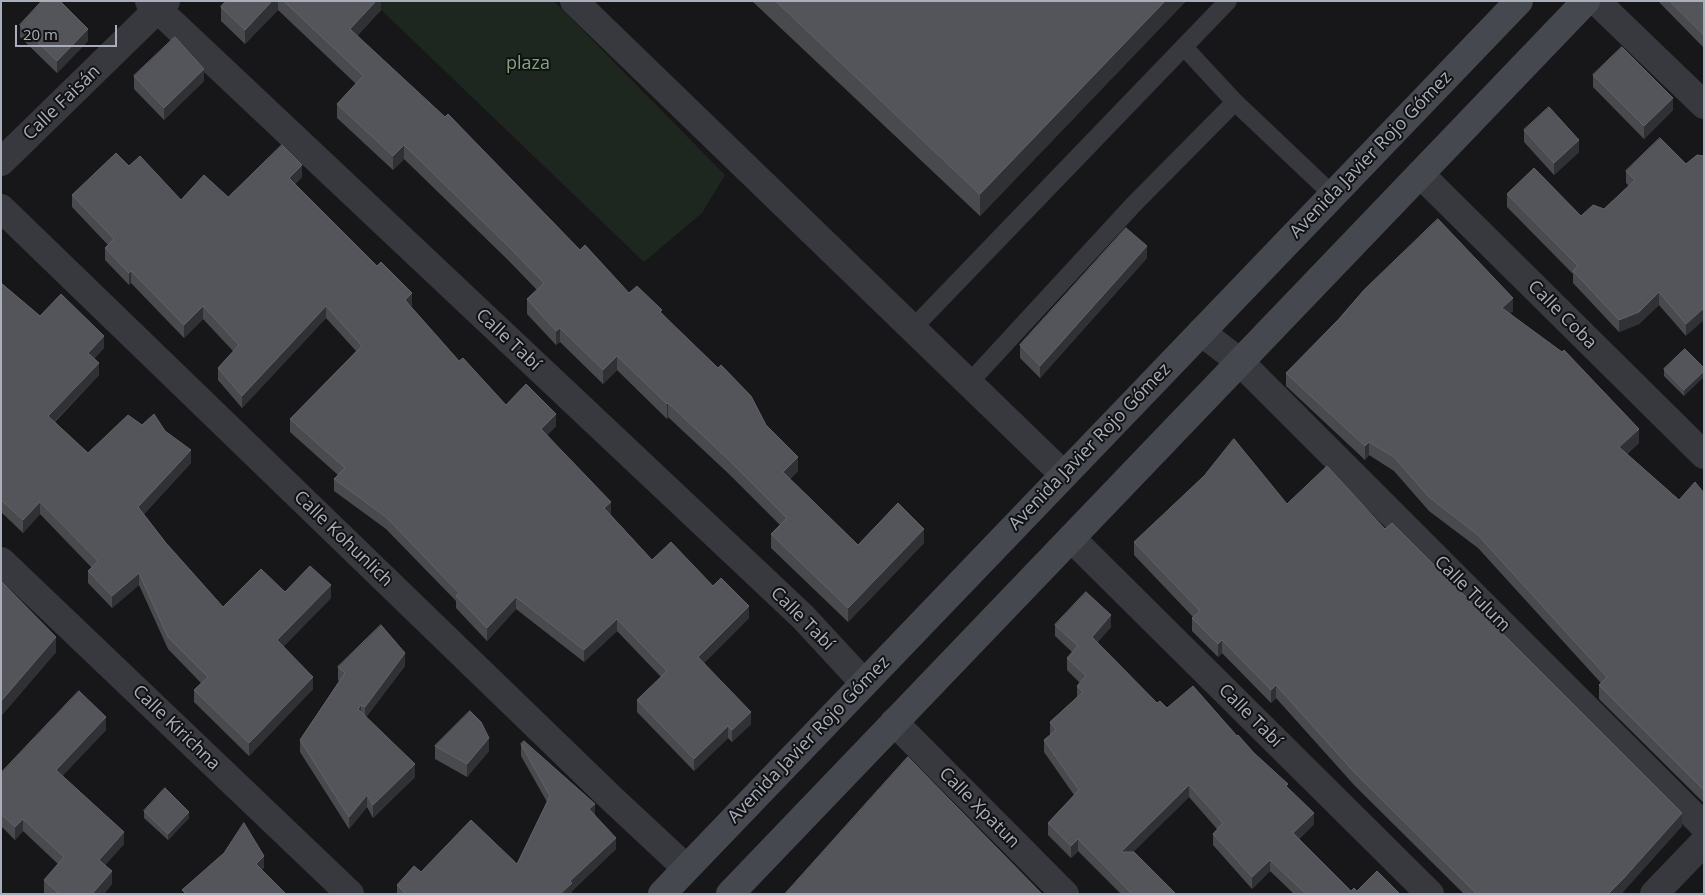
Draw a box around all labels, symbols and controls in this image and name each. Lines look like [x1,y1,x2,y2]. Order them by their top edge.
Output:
scale bar [18,15,120,47]
text: 20 m [23,24,58,44]
park label: plaza [506,53,550,75]
street label: Calle Faisán [19,61,105,145]
street label: Avenida Javier Rojo Gómez [1286,67,1456,243]
street label: Calle Coba [1523,276,1601,354]
street label: Calle Tabí [471,305,545,375]
street label: Avenida Javier Rojo Gómez [1005,359,1175,535]
street label: Calle Kohunlich [289,486,397,592]
street label: Calle Tulum [1430,552,1514,636]
street label: Calle Tabí [766,583,838,655]
street label: Avenida Javier Rojo Gómez [724,652,894,828]
street label: Calle Tabí [1214,680,1286,752]
street label: Calle Kirichna [128,681,224,775]
street label: Calle Xpatun [934,763,1024,853]

